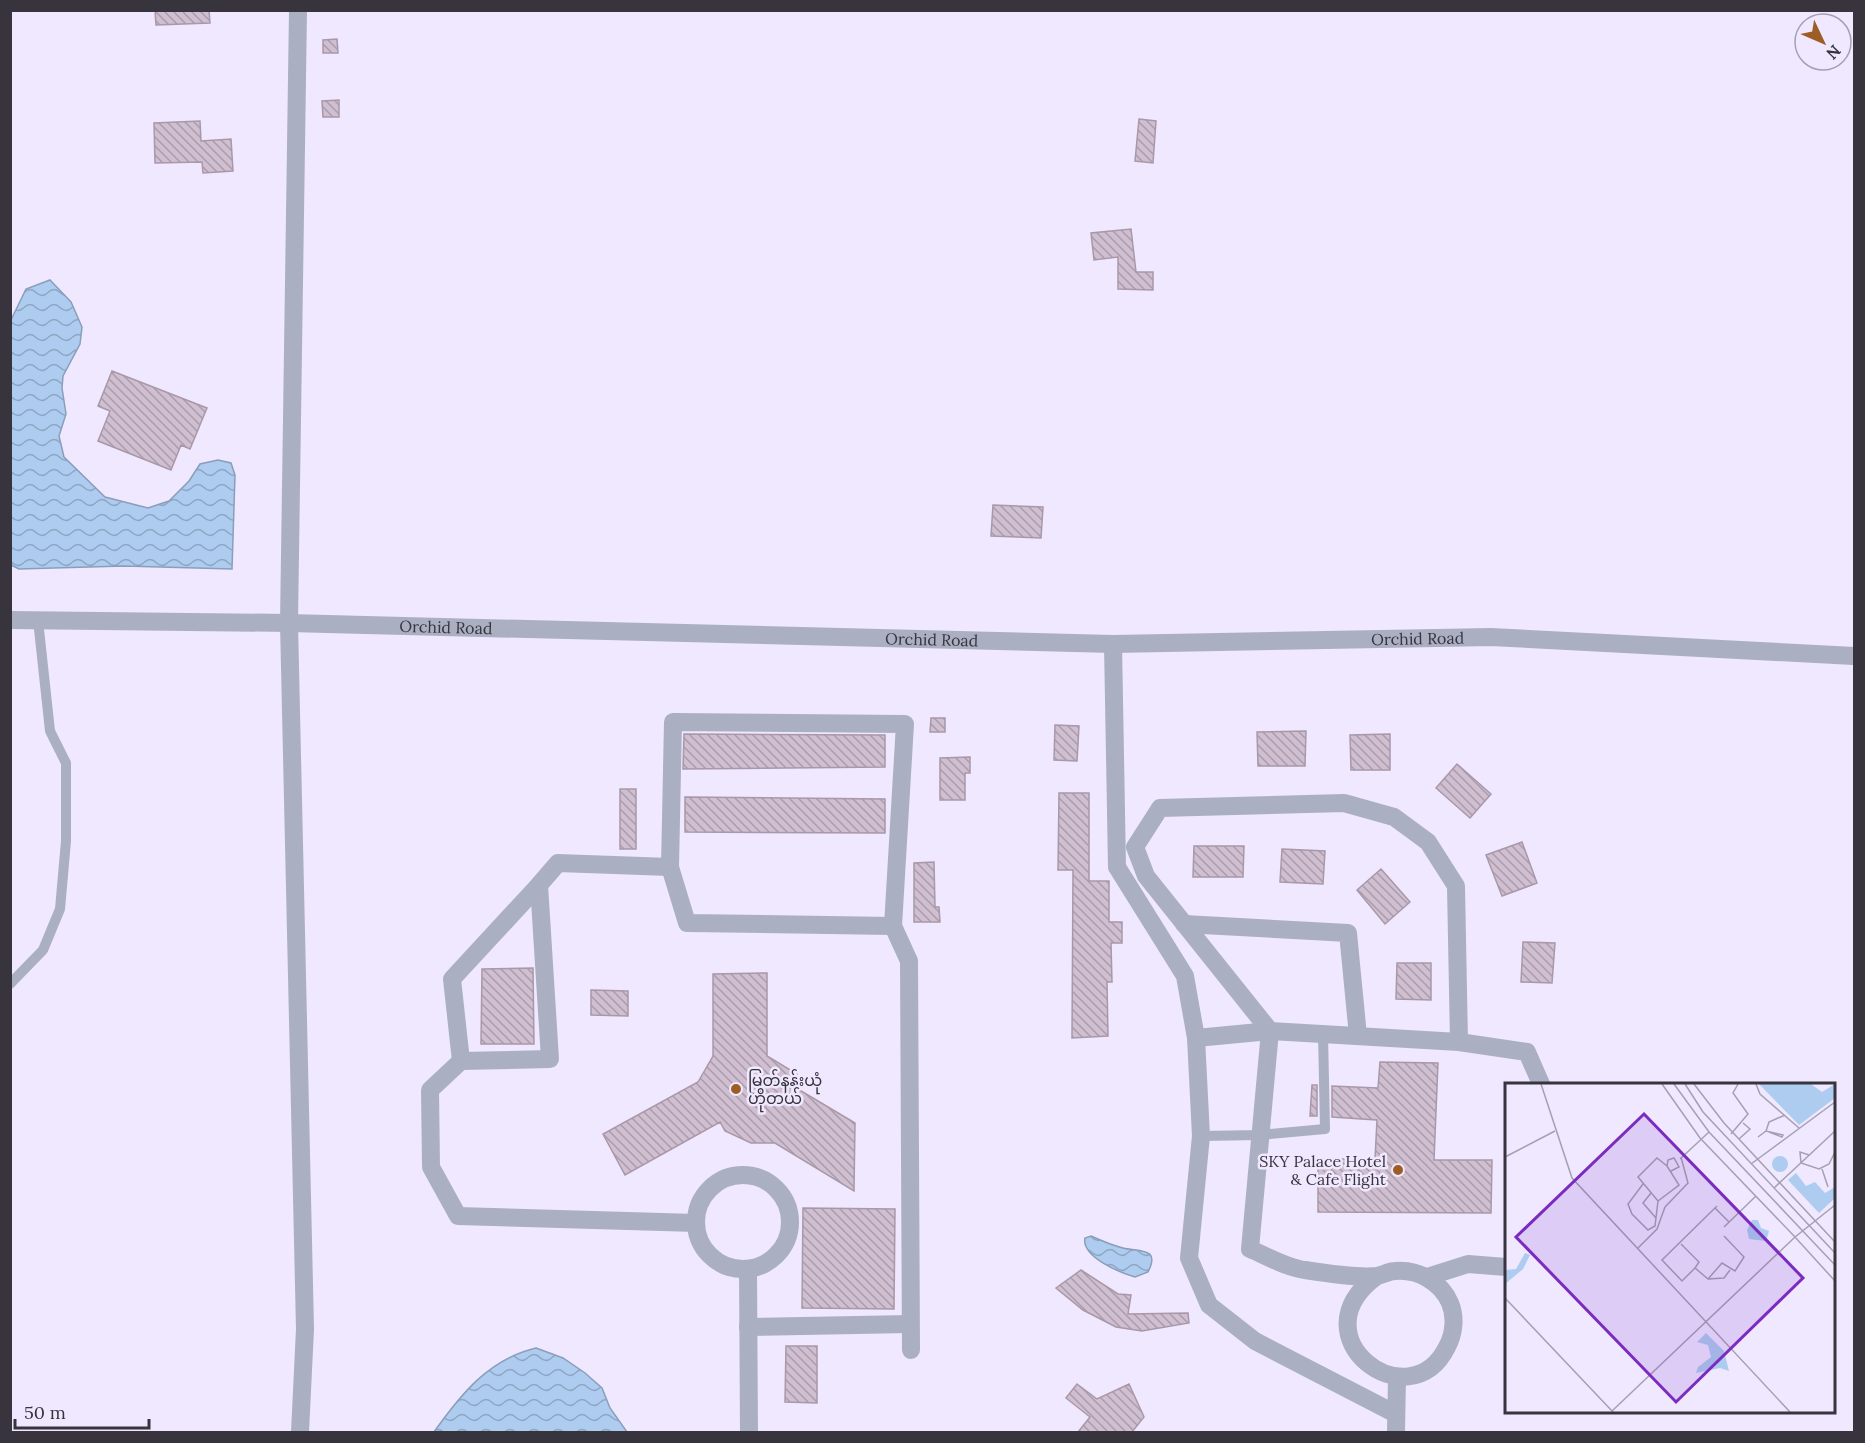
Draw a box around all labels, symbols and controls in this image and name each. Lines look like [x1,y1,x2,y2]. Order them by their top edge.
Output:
north arrow [1793,12,1853,72]
text: N [1822,41,1845,64]
street label: Orchid Road [399,616,493,638]
street label: Orchid Road [1371,627,1465,649]
street label: Orchid Road [885,628,979,651]
place label: မြတ်နန်းယုံ ဟိုတယ် [748,1069,822,1113]
marker: မြတ်နန်းယုံ ဟိုတယ် [729,1082,743,1096]
inset map [1505,1083,1835,1413]
place label: SKY Palace Hotel & Cafe Flight [1259,1151,1387,1189]
marker: SKY Palace Hotel & Cafe Flight [1391,1163,1405,1177]
scale bar [15,1392,148,1430]
text: 50 m [24,1401,66,1424]

